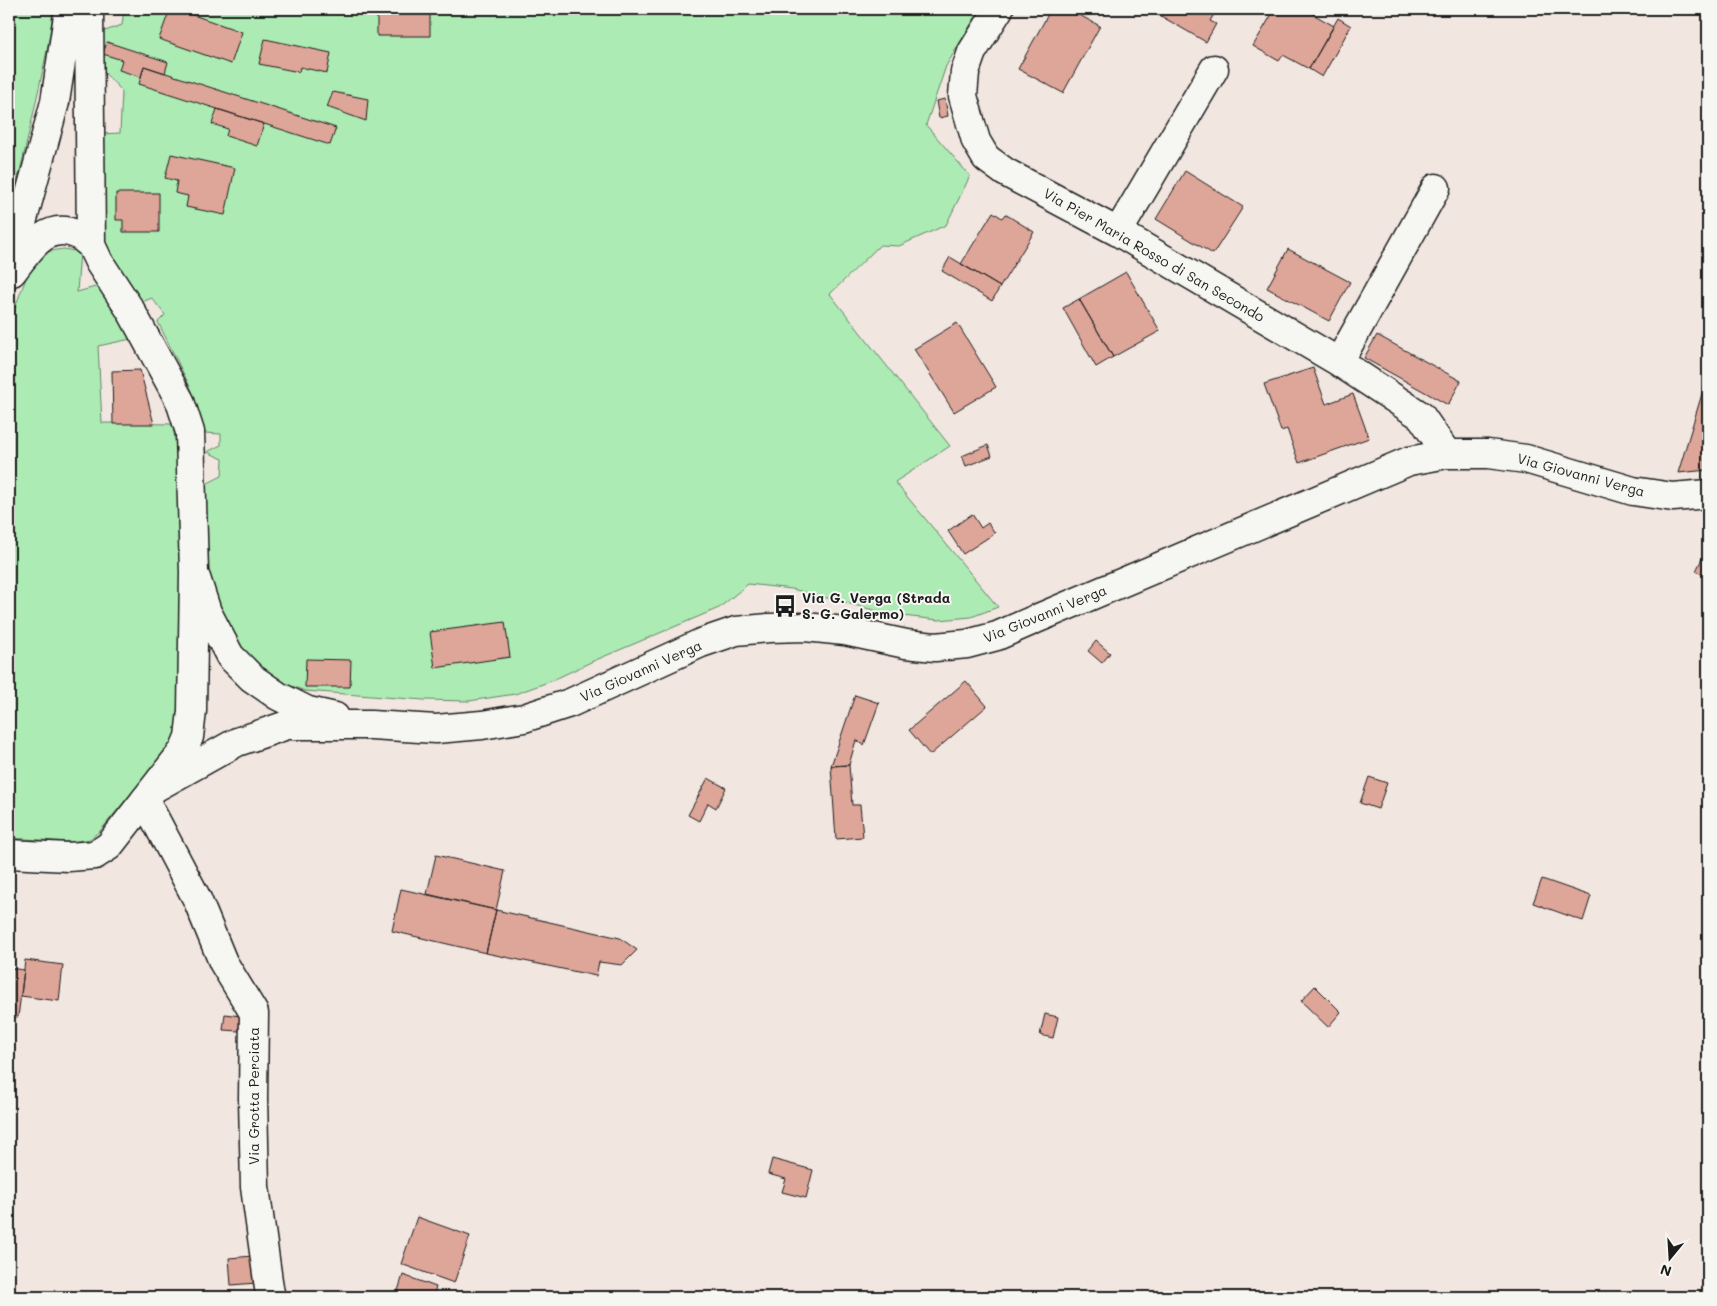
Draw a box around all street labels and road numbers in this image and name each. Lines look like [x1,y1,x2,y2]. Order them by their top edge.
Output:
street label: Via Pier Maria Rosso di San Secondo [1040,183,1268,326]
street label: Via Giovanni Verga [1515,448,1647,501]
street label: Via Giovanni Verga [980,580,1109,647]
street label: Via Giovanni Verga [577,635,705,706]
street label: Via Grotta Perciata [244,1027,263,1165]

